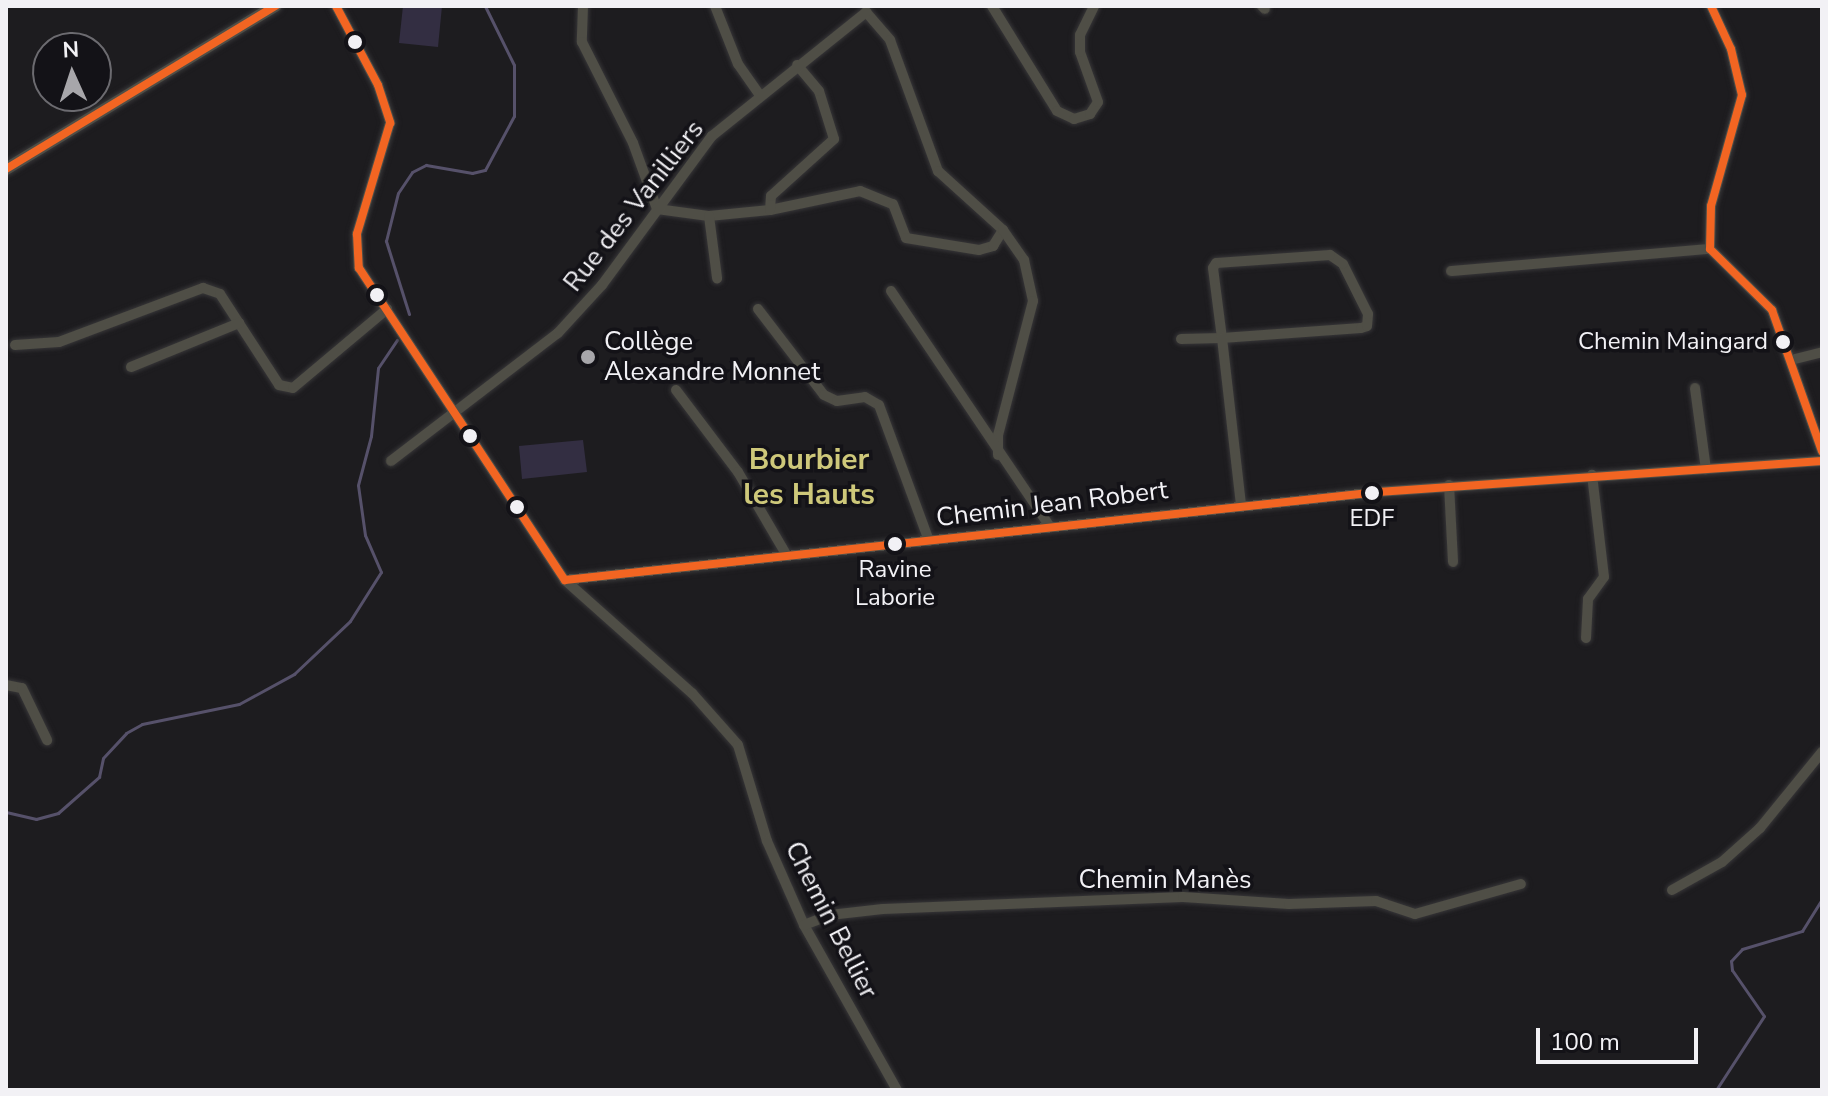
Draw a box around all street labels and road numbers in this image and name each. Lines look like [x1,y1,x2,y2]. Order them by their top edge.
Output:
street label: Rue des Vanilliers [557,114,711,298]
street label: Chemin Jean Robert [934,474,1170,534]
street label: Chemin Bellier [778,836,884,1004]
street label: Chemin Manès [1079,864,1251,896]

